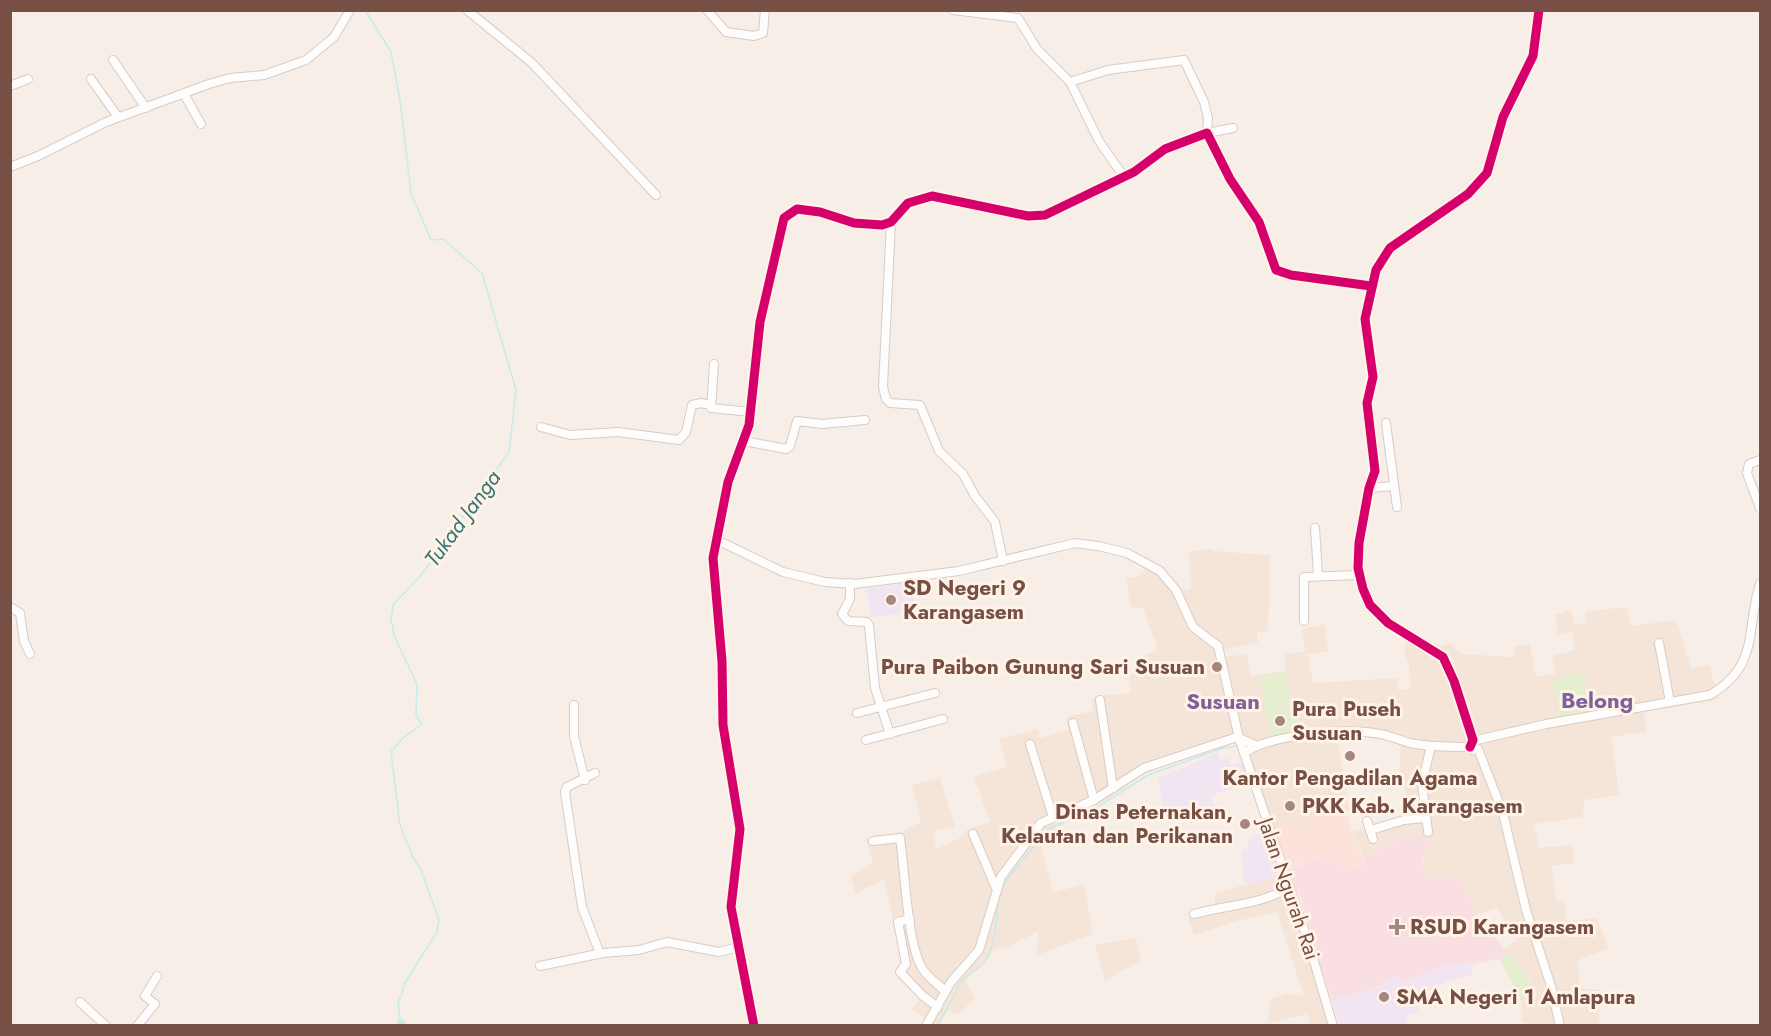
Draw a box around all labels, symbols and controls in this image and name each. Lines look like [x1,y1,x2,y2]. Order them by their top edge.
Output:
water label: Tukad Janga [416,463,508,573]
place label: SD Negeri 9 Karangasem [903,573,1026,627]
marker: SD Negeri 9 Karangasem [884,593,898,607]
place label: Pura Paibon Gunung Sari Susuan [881,652,1205,682]
marker: Pura Paibon Gunung Sari Susuan [1210,660,1224,674]
district label: Belong [1561,684,1633,716]
district label: Susuan [1186,685,1260,717]
place label: Pura Puseh Susuan [1292,694,1401,748]
marker: Pura Puseh Susuan [1273,714,1287,728]
marker: Kantor Pengadilan Agama [1343,749,1357,763]
place label: Kantor Pengadilan Agama [1223,763,1477,793]
place label: PKK Kab. Karangasem [1302,791,1523,821]
place label: Dinas Peternakan, Kelautan dan Perikanan [1001,797,1233,851]
marker: PKK Kab. Karangasem [1283,799,1297,813]
street label: Jalan Ngurah Rai [1250,811,1327,964]
marker: Dinas Peternakan, Kelautan dan Perikanan [1238,817,1252,831]
place label: RSUD Karangasem [1410,912,1594,942]
marker: RSUD Karangasem [1388,918,1406,936]
place label: SMA Negeri 1 Amlapura [1396,982,1635,1012]
marker: SMA Negeri 1 Amlapura [1377,990,1391,1004]

